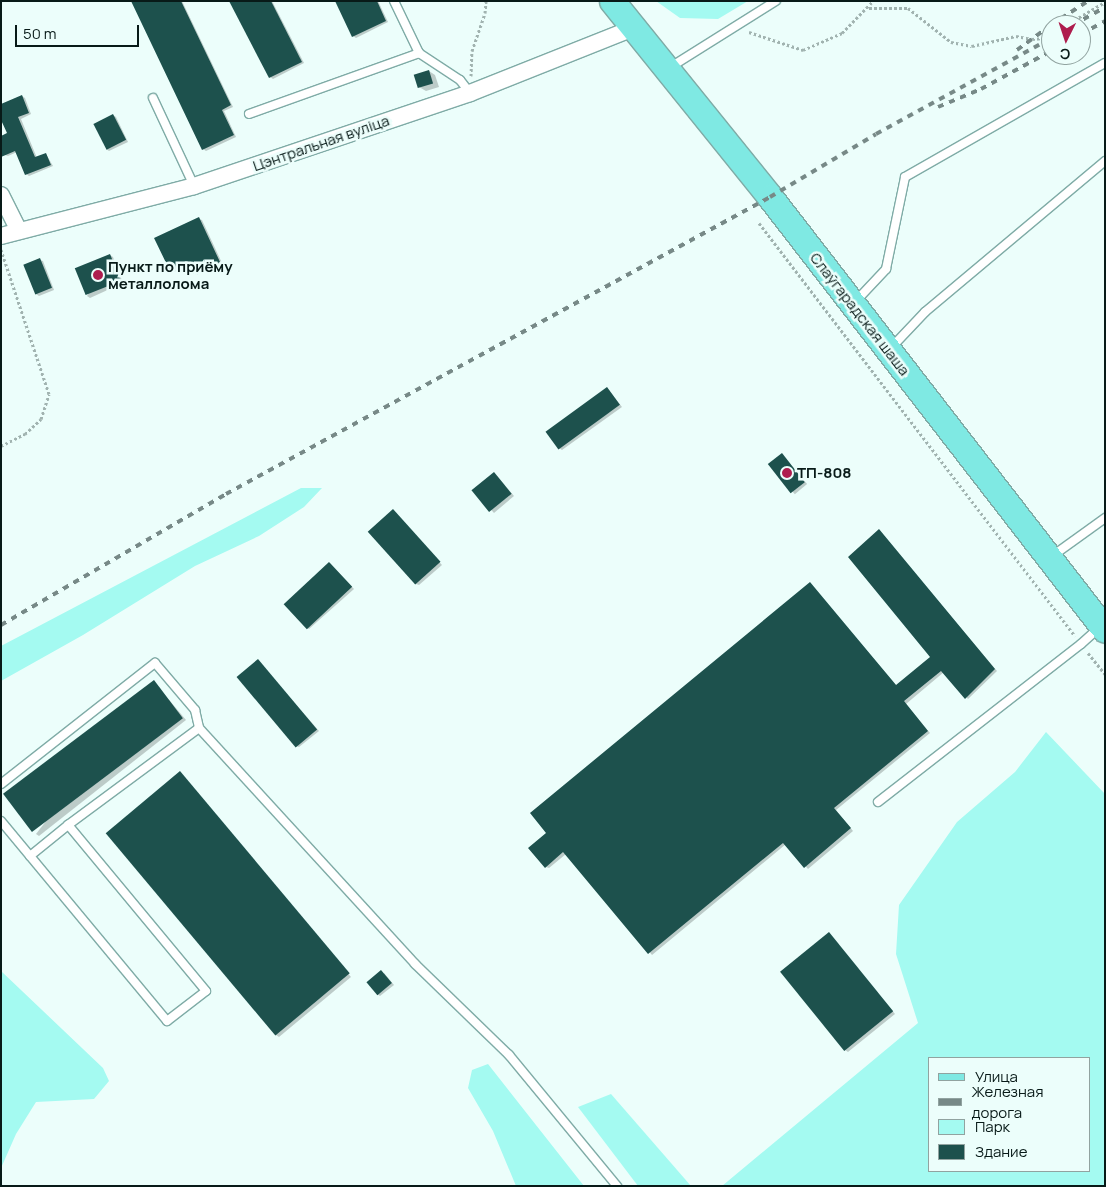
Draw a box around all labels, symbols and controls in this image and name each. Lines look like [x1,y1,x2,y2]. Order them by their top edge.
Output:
scale bar [18,15,141,47]
north arrow [1041,15,1091,65]
text: 50 m [23,23,57,44]
text: С [1059,45,1071,64]
street label: Цэнтральная вуліца [250,111,392,175]
street label: Слаўгарадская шаша [806,249,914,379]
place label: Пункт по приёму металлолома [108,257,233,292]
marker: Пункт по приёму металлолома [92,269,104,281]
place label: ТП-808 [797,464,851,482]
marker: ТП-808 [781,467,793,479]
legend [928,1057,1091,1172]
text: Улица [975,1066,1018,1087]
text: Железная дорога [972,1081,1043,1123]
text: Парк [975,1116,1010,1137]
text: Здание [975,1141,1027,1162]

